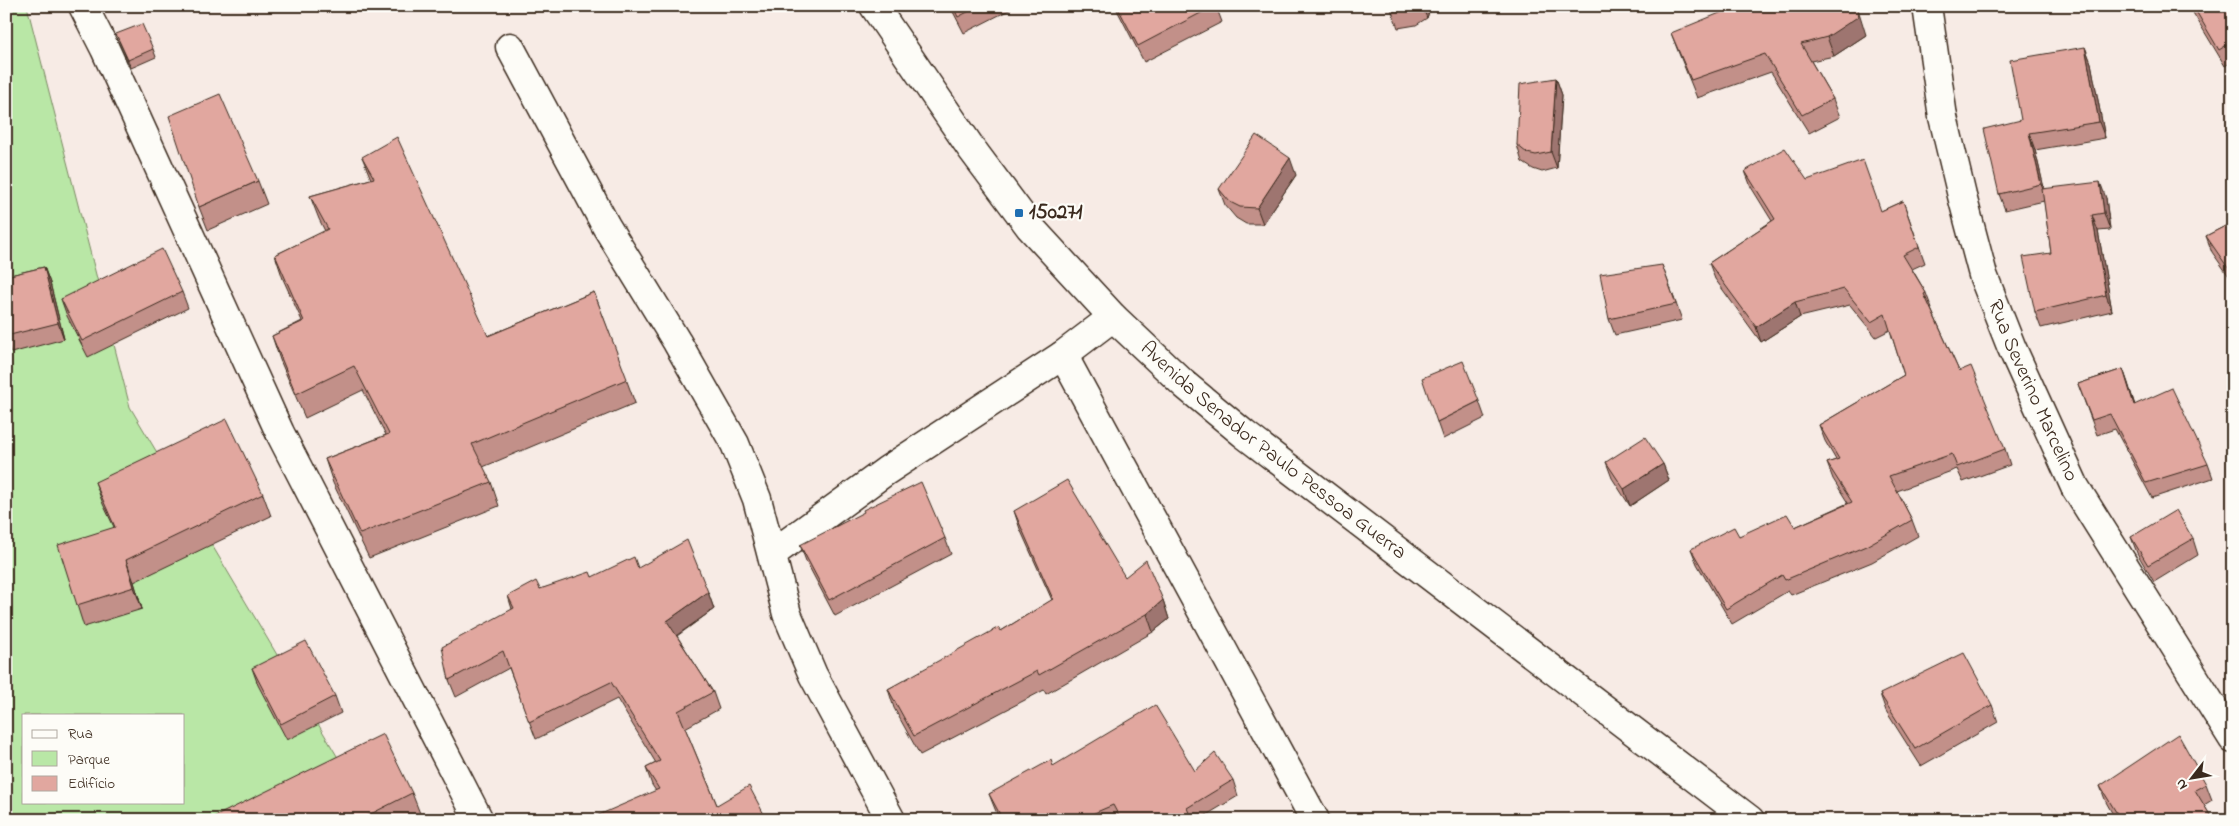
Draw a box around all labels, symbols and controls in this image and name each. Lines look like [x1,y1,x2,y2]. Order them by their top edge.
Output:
place label: 150271 [1029,198,1083,228]
marker: 150271 [1013,207,1025,219]
street label: Rua Severino Marcelino [1979,295,2086,487]
street label: Avenida Senador Paulo Pessoa Guerra [1133,335,1413,568]
legend [22,714,185,804]
text: Rua [68,723,93,745]
text: Parque [68,749,110,771]
north arrow [2166,754,2216,804]
text: Edifício [68,773,115,795]
text: N [2171,774,2194,793]

